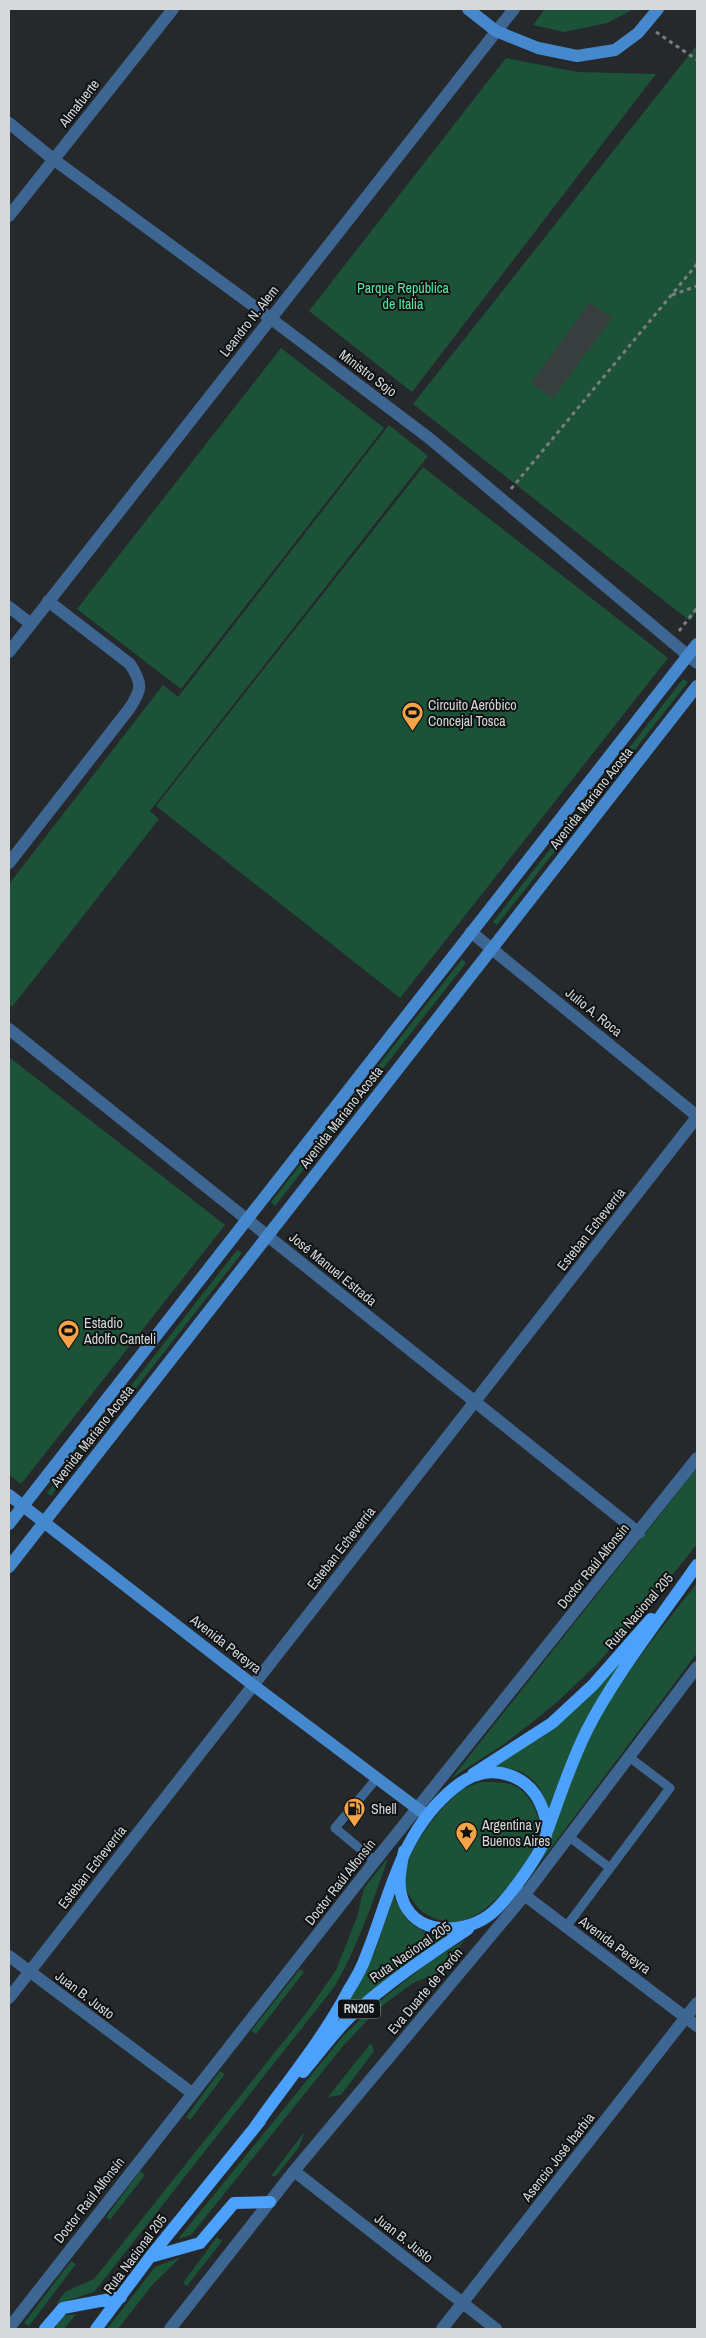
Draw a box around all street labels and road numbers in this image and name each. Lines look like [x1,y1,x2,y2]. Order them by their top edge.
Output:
street label: Almafuerte [54,76,103,131]
street label: Leandro N. Alem [216,282,282,360]
street label: Ministro Sojo [336,345,400,401]
street label: Avenida Mariano Acosta [545,743,637,854]
street label: Julio A. Roca [562,984,626,1041]
street label: Avenida Mariano Acosta [295,1062,387,1173]
street label: Esteban Echeverría [553,1183,630,1274]
street label: José Manuel Estrada [285,1228,381,1310]
street label: Avenida Mariano Acosta [46,1381,138,1492]
street label: Esteban Echeverría [303,1502,380,1593]
street label: Doctor Raúl Alfonsín [553,1520,633,1612]
street label: Ruta Nacional 205 [601,1569,677,1653]
street label: Avenida Pereyra [186,1610,266,1678]
street label: Esteban Echeverría [54,1821,131,1912]
street label: Doctor Raúl Alfonsín [301,1835,379,1929]
street label: Avenida Pereyra [575,1912,655,1978]
street label: Ruta Nacional 205 [366,1917,454,1987]
street label: Eva Duarte de Perón [384,1944,466,2038]
street label: Juan B. Justo [52,1967,118,2023]
road number: RN205 [338,2000,380,2018]
street label: Asencio José Ibarbia [517,2108,599,2206]
street label: Doctor Raúl Alfonsín [50,2153,128,2247]
street label: Juan B. Justo [371,2209,437,2267]
street label: Ruta Nacional 205 [99,2211,171,2297]

